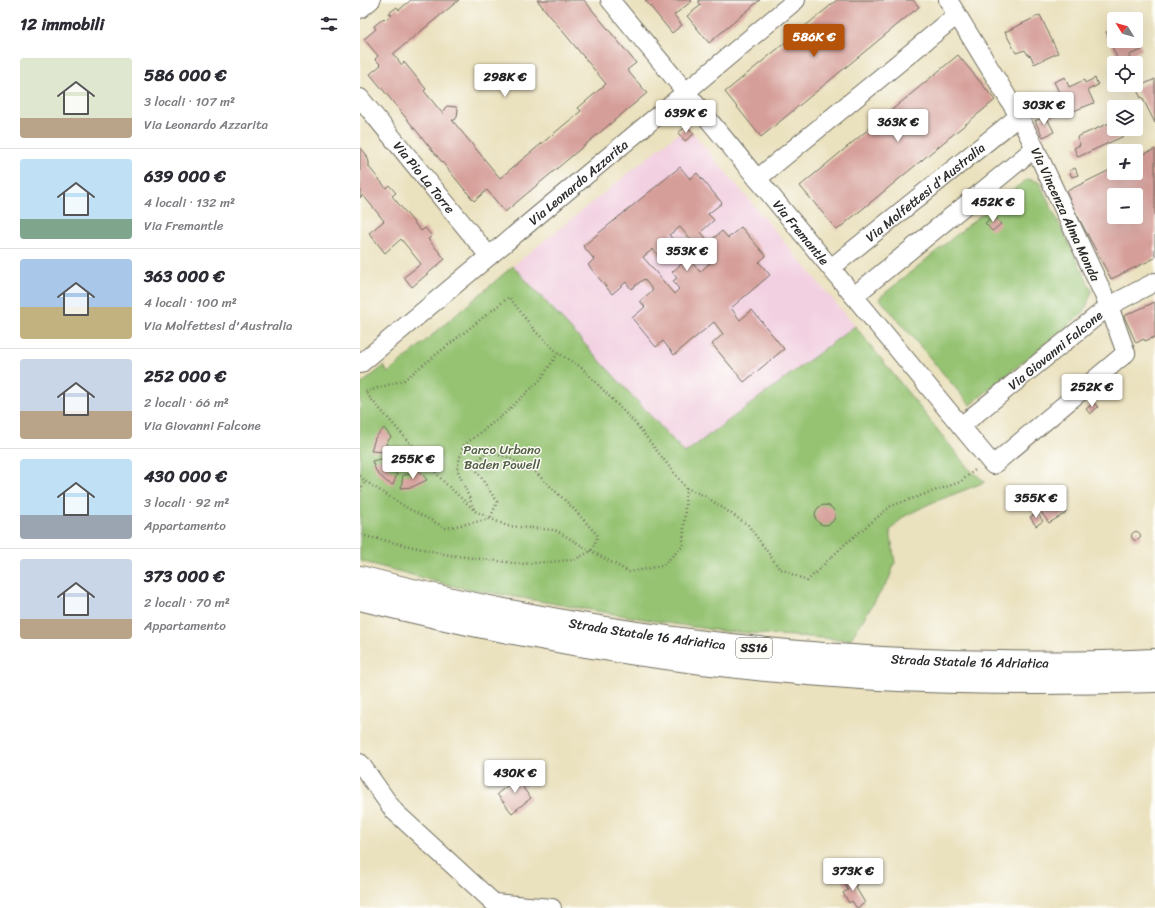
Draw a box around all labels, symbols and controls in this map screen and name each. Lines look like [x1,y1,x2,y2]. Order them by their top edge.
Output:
text: 12 immobili [20,9,104,39]
north arrow [1107,12,1143,48]
map controls [1107,12,1143,224]
icon: filters [318,13,340,35]
pin: 586K € [781,24,847,58]
text: 586K € [792,25,836,48]
button: locate [1107,56,1143,92]
text: 586 000 € [144,60,227,90]
pin: 298K € [472,64,538,98]
text: 298K € [483,65,527,88]
icon: home [52,74,100,122]
text: 3 locali · 107 m² [144,90,235,113]
pin: 303K € [1011,92,1077,126]
text: 303K € [1023,93,1065,116]
pin: 639K € [653,100,719,134]
button: layers [1107,100,1143,136]
text: 639K € [665,101,707,124]
pin: 363K € [865,109,931,143]
text: 363K € [877,110,919,133]
text: Via Leonardo Azzarita [144,113,268,136]
street label: Via Leonardo Azzarita [523,133,634,231]
street label: Via Pio La Torre [387,136,461,219]
street label: Via Molfettesi d'Australia [860,136,991,248]
street label: Via Vincenza Alma Monda [1024,143,1107,285]
button: + [1107,144,1143,180]
text: 639 000 € [144,161,226,191]
icon: home [52,175,100,223]
button: − [1107,188,1143,224]
pin: 452K € [960,189,1026,223]
text: 452K € [971,190,1015,213]
text: 4 locali · 132 m² [144,191,235,214]
street label: Via Fremantle [767,195,835,271]
text: Via Fremantle [144,214,224,237]
pin: 353K € [654,238,720,272]
text: 353K € [666,239,708,262]
text: 363 000 € [144,261,225,291]
icon: home [52,275,100,323]
text: 4 locali · 100 m² [144,291,237,314]
street label: Via Giovanni Falcone [1003,304,1108,396]
text: Via Molfettesi d'Australia [144,314,293,337]
text: 252 000 € [144,361,226,391]
pin: 252K € [1059,374,1125,408]
icon: home [52,375,100,423]
text: 252K € [1071,375,1113,398]
text: 2 locali · 66 m² [144,391,229,414]
text: Via Giovanni Falcone [144,414,261,437]
park label: Parco Urbano Baden Powell [463,438,541,476]
pin: 255K € [380,446,446,480]
text: 255K € [391,447,435,470]
text: 430 000 € [144,461,227,491]
icon: home [52,475,100,523]
pin: 355K € [1003,485,1069,519]
text: 355K € [1015,486,1057,509]
text: 3 locali · 92 m² [144,491,229,514]
text: Appartamento [144,514,226,537]
text: 373 000 € [144,561,225,591]
icon: home [52,575,100,623]
text: 2 locali · 70 m² [144,591,230,614]
street label: Strada Statale 16 Adriatica [567,611,727,656]
text: Appartamento [144,614,226,637]
road number: SS16 [736,638,772,658]
street label: Strada Statale 16 Adriatica [890,647,1049,675]
pin: 430K € [482,760,548,794]
text: 430K € [493,761,537,784]
pin: 373K € [820,858,886,892]
text: 373K € [832,859,874,882]

